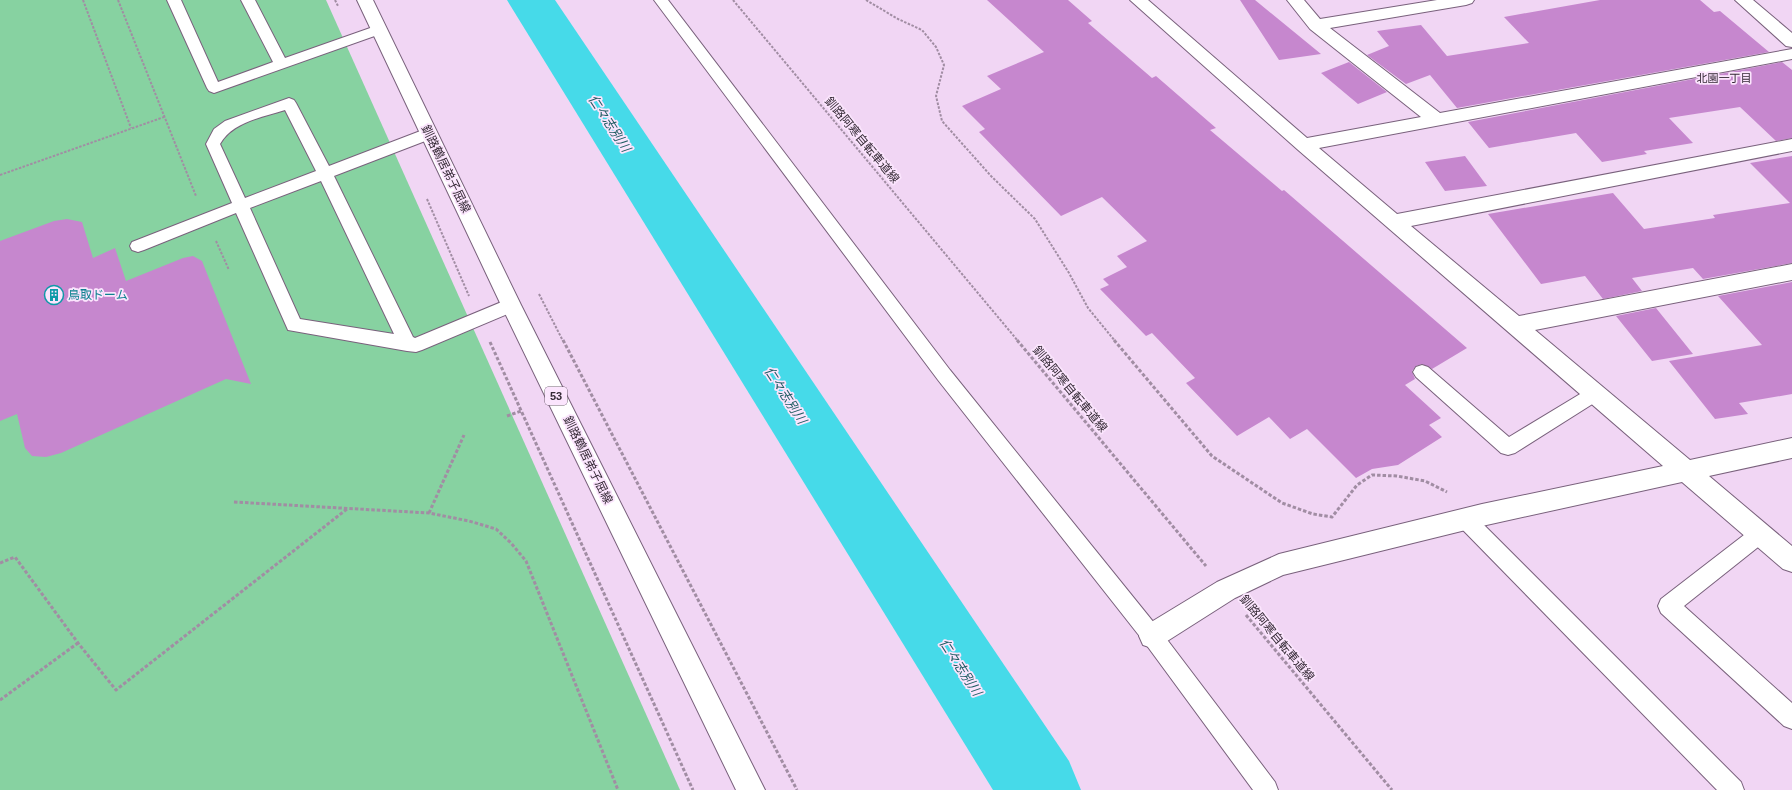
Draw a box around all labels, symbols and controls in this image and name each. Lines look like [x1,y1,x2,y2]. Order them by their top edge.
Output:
district label: 北園一丁目 [1697,72,1752,84]
water label: 仁々志別川 [586,92,635,156]
street label: 釧路阿寒自転車道線 [822,94,902,186]
street label: 釧路鶴居弟子屈線 [419,123,473,215]
building icon: 鳥取ドーム [43,284,65,306]
place label: 鳥取ドーム [68,288,128,302]
street label: 釧路阿寒自転車道線 [1030,343,1110,435]
water label: 仁々志別川 [762,364,811,428]
road number: 53 [545,387,567,405]
street label: 釧路鶴居弟子屈線 [561,414,615,506]
street label: 釧路阿寒自転車道線 [1237,592,1317,684]
water label: 仁々志別川 [937,636,986,700]

